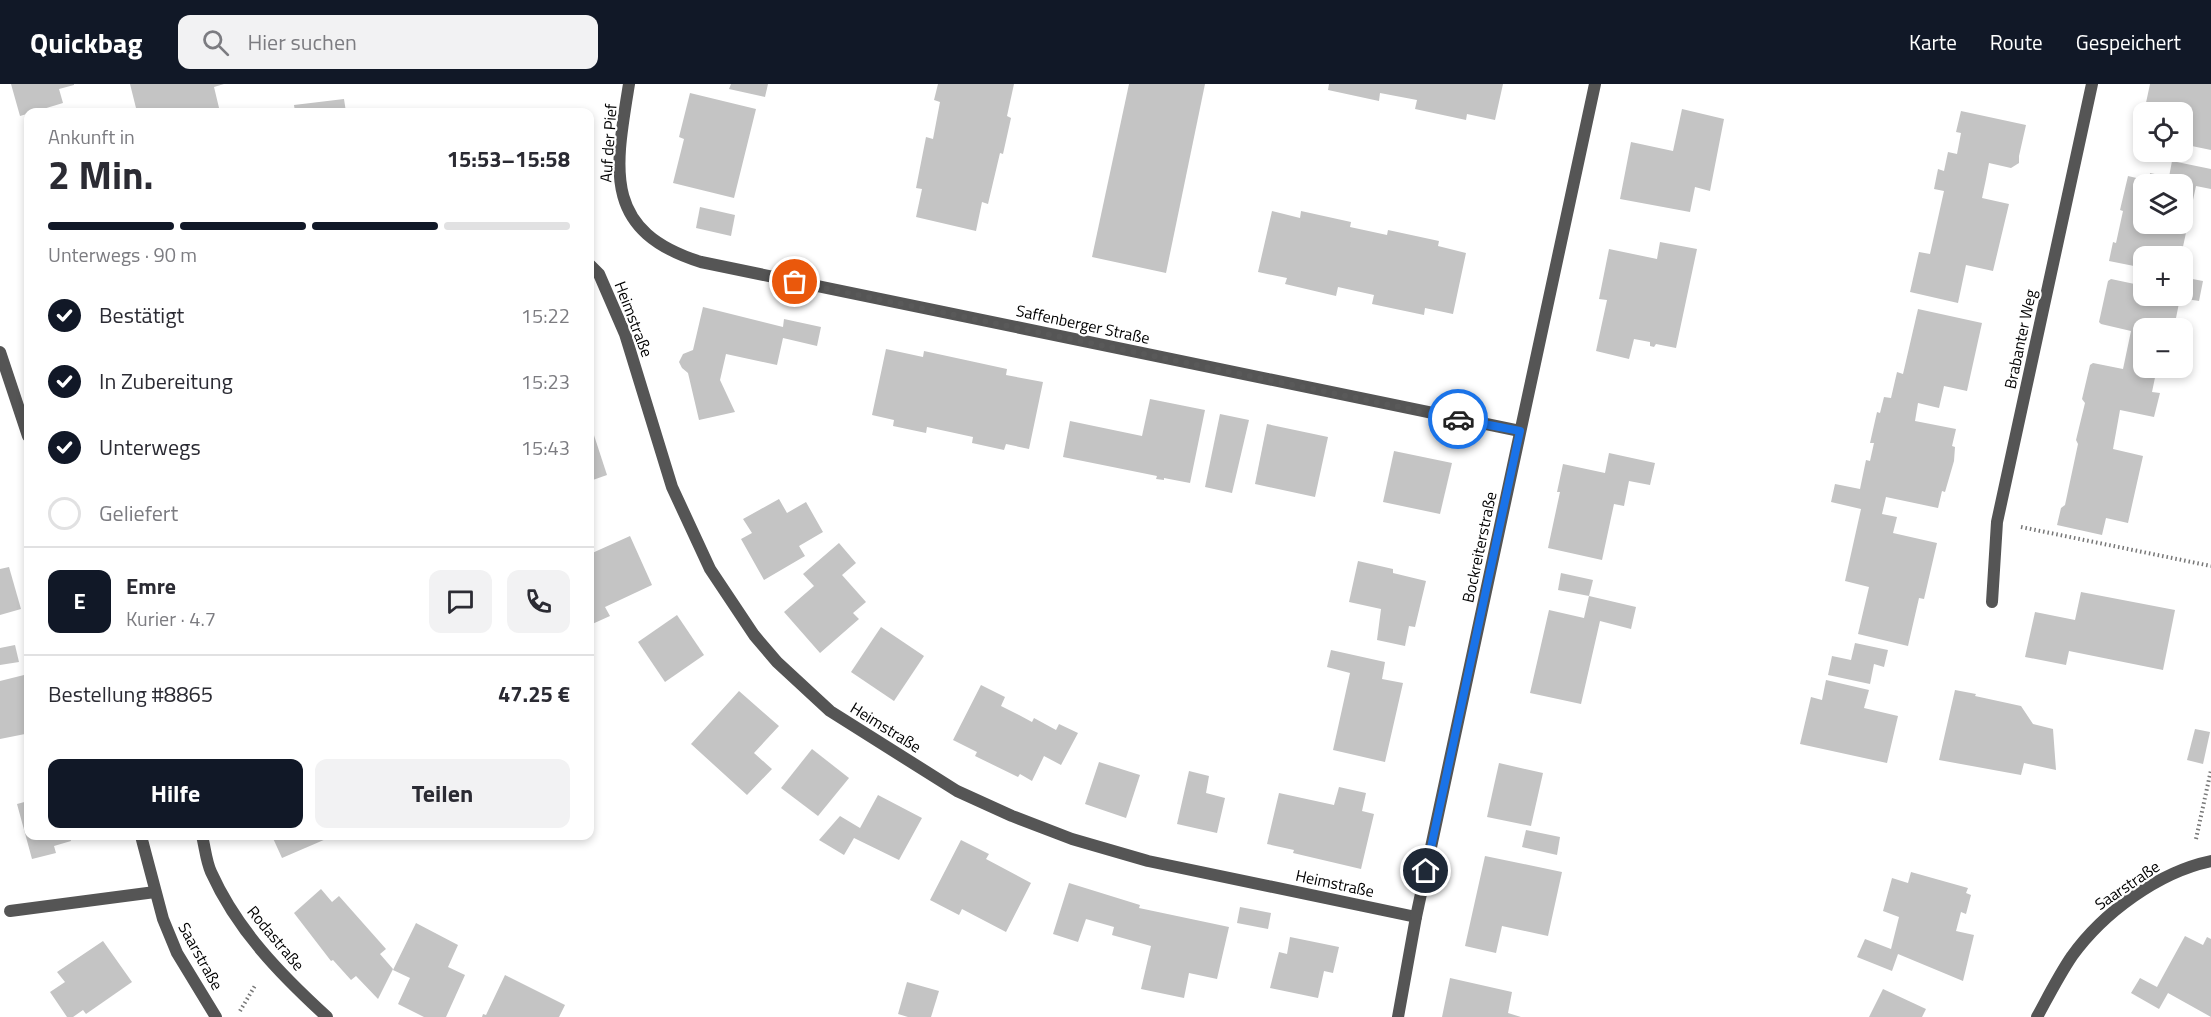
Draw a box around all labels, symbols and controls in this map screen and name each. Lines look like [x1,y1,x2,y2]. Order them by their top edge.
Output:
search box [178,15,598,69]
text: Quickbag [30,21,142,64]
text: Hier suchen [247,25,357,59]
icon: search [199,26,232,59]
text: Karte [1909,26,1957,58]
text: Route [1990,26,2043,58]
text: Gespeichert [2076,26,2181,58]
street label: Auf der Pief [593,102,623,183]
map controls [2133,102,2193,378]
button: locate [2133,102,2193,162]
text: Ankunft in [48,121,135,152]
text: 15:53–15:58 [447,142,570,176]
text: 2 Min. [48,145,154,204]
button: layers [2133,174,2193,234]
text: Unterwegs · 90 m [48,239,197,270]
button: + [2133,246,2193,306]
pin [769,256,820,307]
icon: bag [778,265,811,298]
street label: Heimstraße [609,278,659,360]
street label: Brabanter Weg [1998,287,2042,391]
text: Bestätigt [99,298,184,332]
street label: Saffenberger Straße [1014,298,1152,350]
icon: check [48,299,81,332]
text: 15:22 [521,300,570,331]
button: − [2133,318,2193,378]
text: In Zubereitung [99,364,233,398]
icon: check [48,365,81,398]
text: 15:23 [521,366,570,397]
courier [1428,389,1488,449]
icon: car [1442,403,1475,436]
text: Unterwegs [99,430,201,464]
icon: check [48,431,81,464]
text: 15:43 [521,432,570,463]
street label: Bockreiterstraße [1456,489,1502,605]
text: Geliefert [99,496,178,530]
text: Emre [126,569,176,603]
button: chat [429,570,492,633]
button: phone [507,570,570,633]
text: E [73,584,86,618]
text: Kurier · 4.7 [126,603,216,634]
text: Bestellung #8865 [48,677,213,711]
text: 47.25 € [498,677,570,711]
street label: Heimstraße [846,696,926,758]
button: Hilfe [48,759,303,828]
button: Teilen [315,759,570,828]
pin [1400,845,1451,896]
icon: home [1409,854,1442,887]
street label: Saarstraße [2090,854,2164,916]
street label: Heimstraße [1294,863,1376,903]
street label: Rodastraße [242,900,310,976]
street label: Saarstraße [173,918,229,994]

